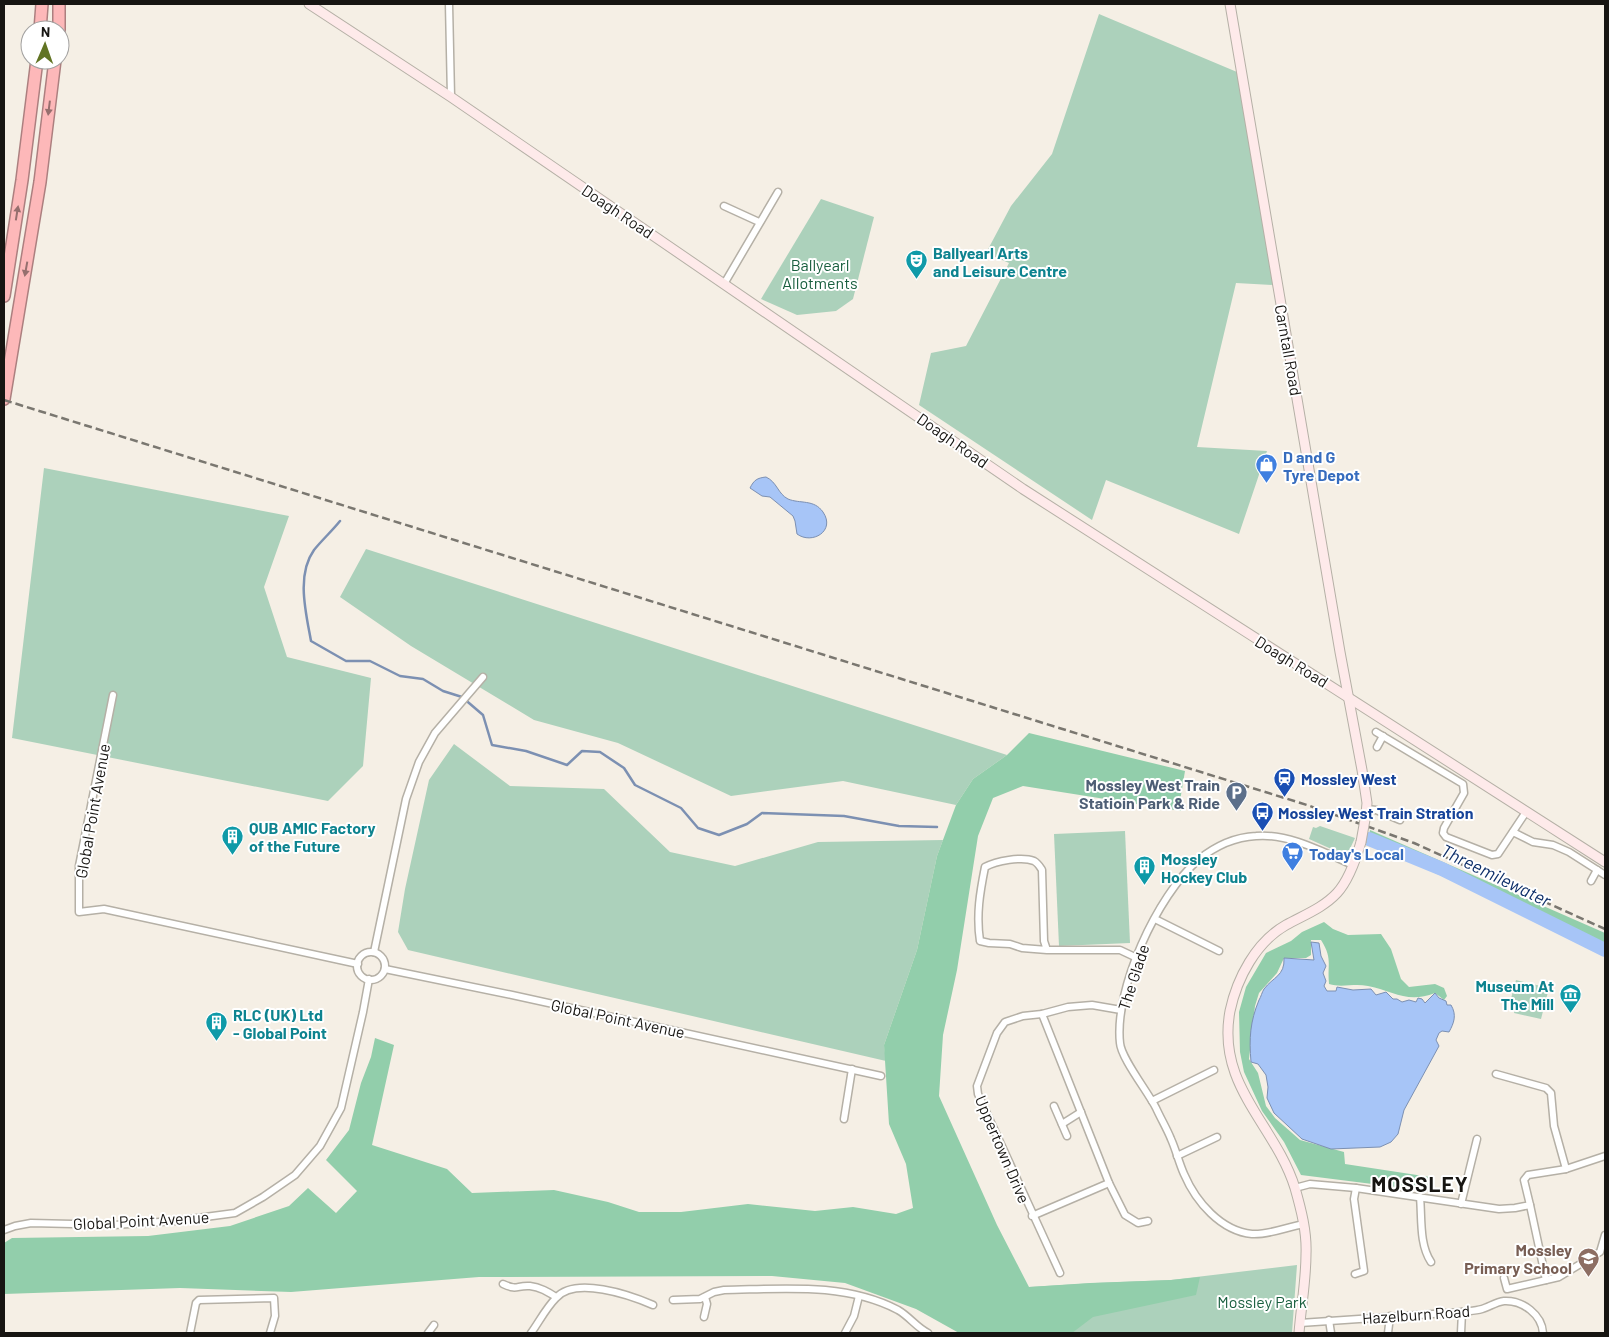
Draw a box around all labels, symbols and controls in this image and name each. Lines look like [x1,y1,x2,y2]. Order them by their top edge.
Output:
north arrow [20,20,70,70]
text: N [41,23,50,40]
one-way arrow [45,101,53,117]
street label: Doagh Road [578,180,658,242]
one-way arrow [13,205,21,221]
place label: Ballyearl Arts and Leisure Centre [933,243,1067,280]
theatre icon: Ballyearl Arts and Leisure Centre [905,249,929,280]
park label: Ballyearl Allotments [782,255,858,292]
one-way arrow [21,262,29,278]
street label: Carntall Road [1272,303,1306,397]
street label: Doagh Road [914,409,992,471]
place label: D and G Tyre Depot [1283,447,1360,484]
shop icon: D and G Tyre Depot [1255,453,1279,484]
street label: Doagh Road [1252,631,1332,691]
street label: Global Point Avenue [71,742,113,880]
station icon: Mossley West [1273,766,1297,797]
place label: Mossley West [1301,769,1397,788]
place label: Mossley West Train Statioin Park & Ride [1079,775,1220,812]
parking icon: Mossley West Train Statioin Park & Ride [1224,781,1248,812]
bus stop icon: Mossley West Train Stration [1250,800,1274,831]
place label: Mossley West Train Stration [1278,803,1473,822]
place label: QUB AMIC Factory of the Future [249,818,375,855]
building icon: QUB AMIC Factory of the Future [221,824,245,855]
water label: Threemilewater [1437,839,1555,911]
supermarket icon: Today's Local [1281,841,1305,872]
place label: Today's Local [1309,844,1404,863]
place label: Mossley Hockey Club [1161,849,1247,886]
building icon: Mossley Hockey Club [1133,855,1157,886]
street label: The Glade [1113,942,1153,1012]
place label: Museum At The Mill [1475,976,1554,1013]
museum icon: Museum At The Mill [1558,982,1582,1013]
street label: Global Point Avenue [549,995,687,1041]
place label: RLC (UK) Ltd - Global Point [233,1005,327,1042]
building icon: RLC (UK) Ltd - Global Point [205,1011,229,1042]
street label: Uppertown Drive [972,1092,1034,1206]
district label: MOSSLEY [1371,1171,1469,1196]
street label: Global Point Avenue [72,1207,210,1233]
place label: Mossley Primary School [1464,1240,1572,1277]
school or university icon: Mossley Primary School [1576,1246,1600,1277]
park label: Mossley Park [1217,1292,1307,1311]
street label: Hazelburn Road [1361,1301,1471,1327]

